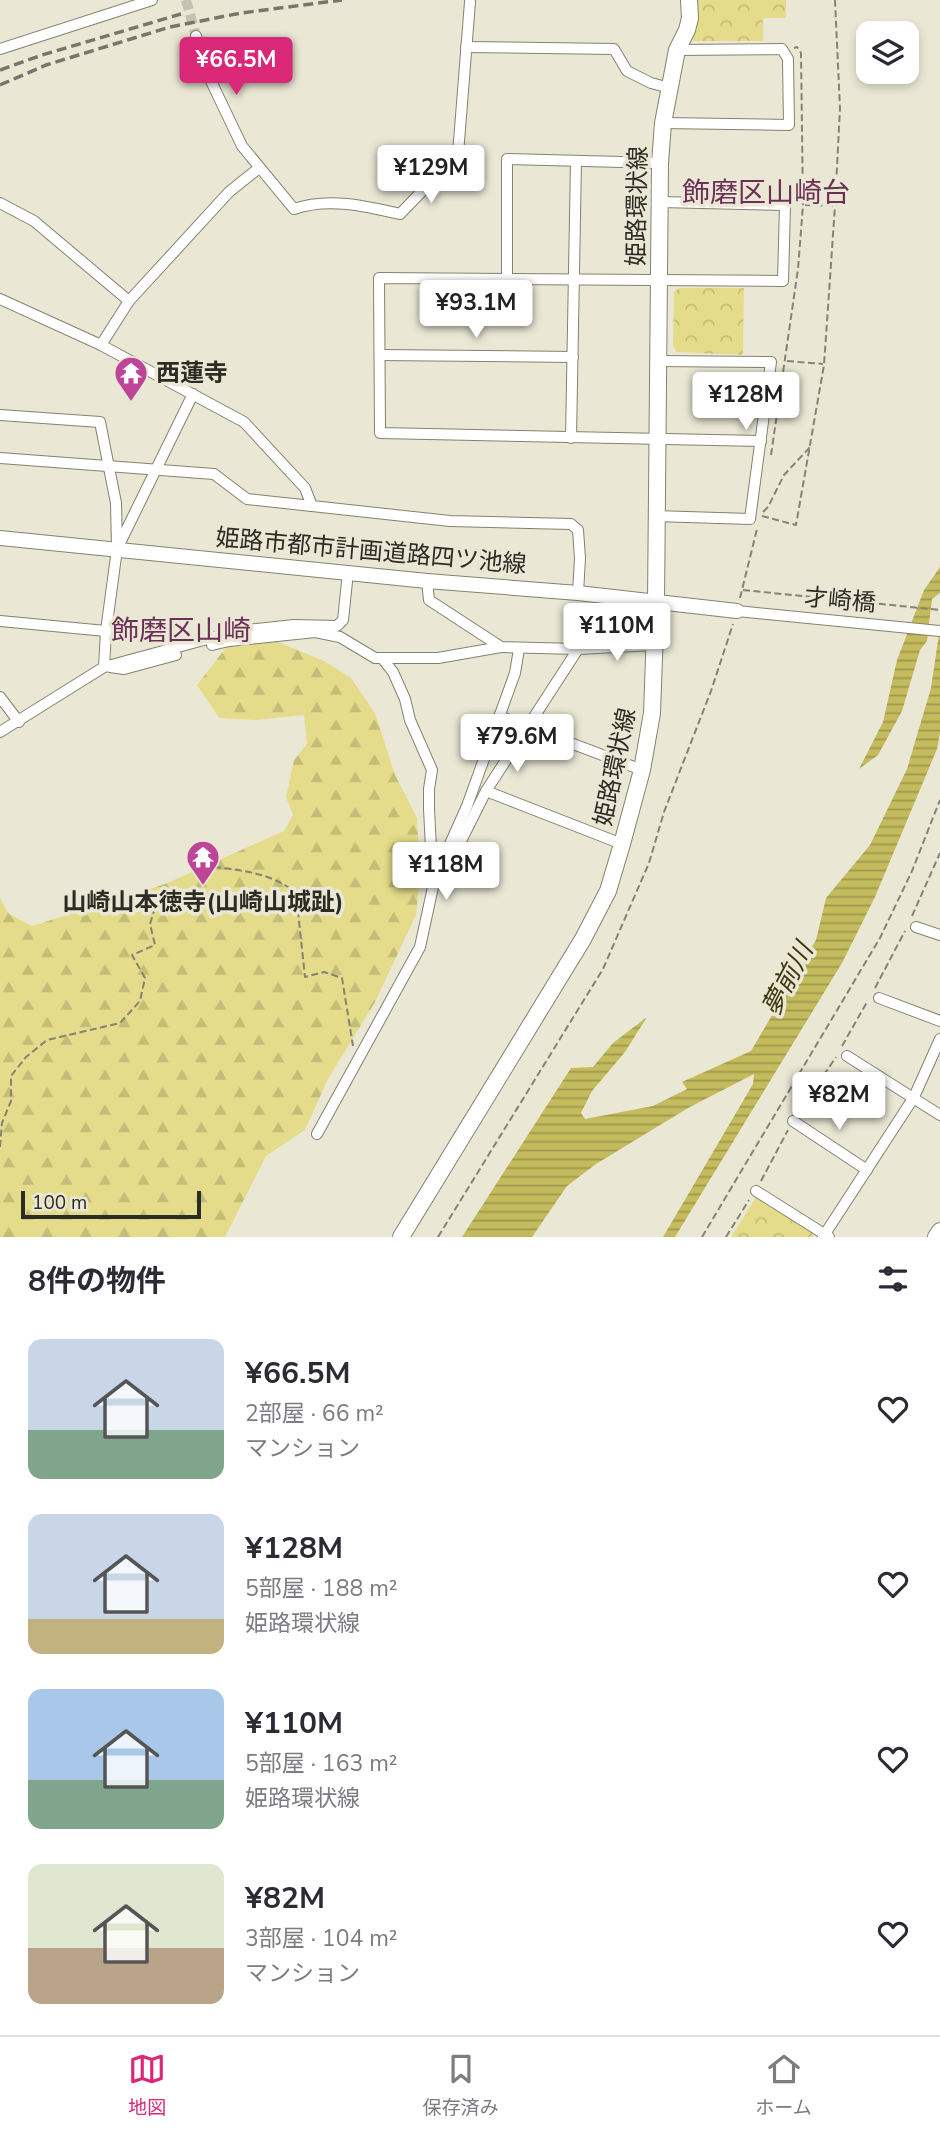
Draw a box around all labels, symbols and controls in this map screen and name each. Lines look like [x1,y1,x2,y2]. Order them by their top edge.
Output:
map controls [856,21,919,84]
button: layers [856,21,919,84]
pin: ¥66.5M [179,38,293,97]
text: ¥66.5M [196,44,276,75]
pin: ¥129M [382,146,480,205]
street label: 姫路環状線 [620,146,654,266]
text: ¥129M [393,152,469,183]
district label: 飾磨区山崎台 [682,174,850,212]
pin: ¥93.1M [419,280,533,340]
text: ¥93.1M [436,287,516,318]
temple icon: 西蓮寺 [112,354,150,403]
place label: 西蓮寺 [156,357,228,389]
pin: ¥128M [697,372,795,432]
text: ¥128M [708,379,784,410]
street label: 姫路市都市計画道路四ツ池線 [214,521,528,581]
street label: 才崎橋 [803,581,877,619]
pin: ¥110M [568,604,666,663]
text: ¥110M [579,610,655,641]
district label: 飾磨区山崎 [111,612,251,650]
street label: 姫路環状線 [587,705,643,829]
pin: ¥79.6M [460,714,574,774]
text: ¥79.6M [477,721,557,752]
temple icon: 山崎山本徳寺(山崎山城趾) [184,838,222,887]
pin: ¥118M [397,842,495,902]
text: ¥118M [408,849,484,880]
place label: 山崎山本徳寺(山崎山城趾) [62,886,344,918]
water label: 夢前川 [754,934,823,1022]
pin: ¥82M [798,1072,880,1132]
text: ¥82M [808,1079,870,1110]
scale bar [21,1188,201,1220]
text: 100 m [32,1190,87,1216]
icon: filters [874,1260,912,1298]
text: 8件の物件 [28,1261,166,1302]
text: ¥66.5M [245,1353,350,1394]
icon: home [84,1367,168,1451]
icon: heart [874,1390,912,1428]
text: 2部屋 · 66 m² [245,1398,384,1429]
text: マンション [245,1433,360,1464]
text: ¥128M [245,1528,343,1569]
icon: home [84,1542,168,1626]
icon: heart [874,1565,912,1603]
text: 5部屋 · 188 m² [245,1573,398,1604]
text: 姫路環状線 [245,1608,360,1639]
text: ¥110M [245,1703,343,1744]
icon: home [84,1717,168,1801]
icon: heart [874,1740,912,1778]
text: 5部屋 · 163 m² [245,1748,398,1779]
text: 姫路環状線 [245,1783,360,1814]
text: ¥82M [245,1878,325,1919]
icon: home [84,1892,168,1976]
icon: heart [874,1915,912,1953]
text: 3部屋 · 104 m² [245,1923,398,1954]
text: マンション [245,1958,360,1989]
tab: 地図 [128,2050,166,2121]
tab: 保存済み [423,2050,499,2121]
tab: ホーム [755,2050,812,2121]

